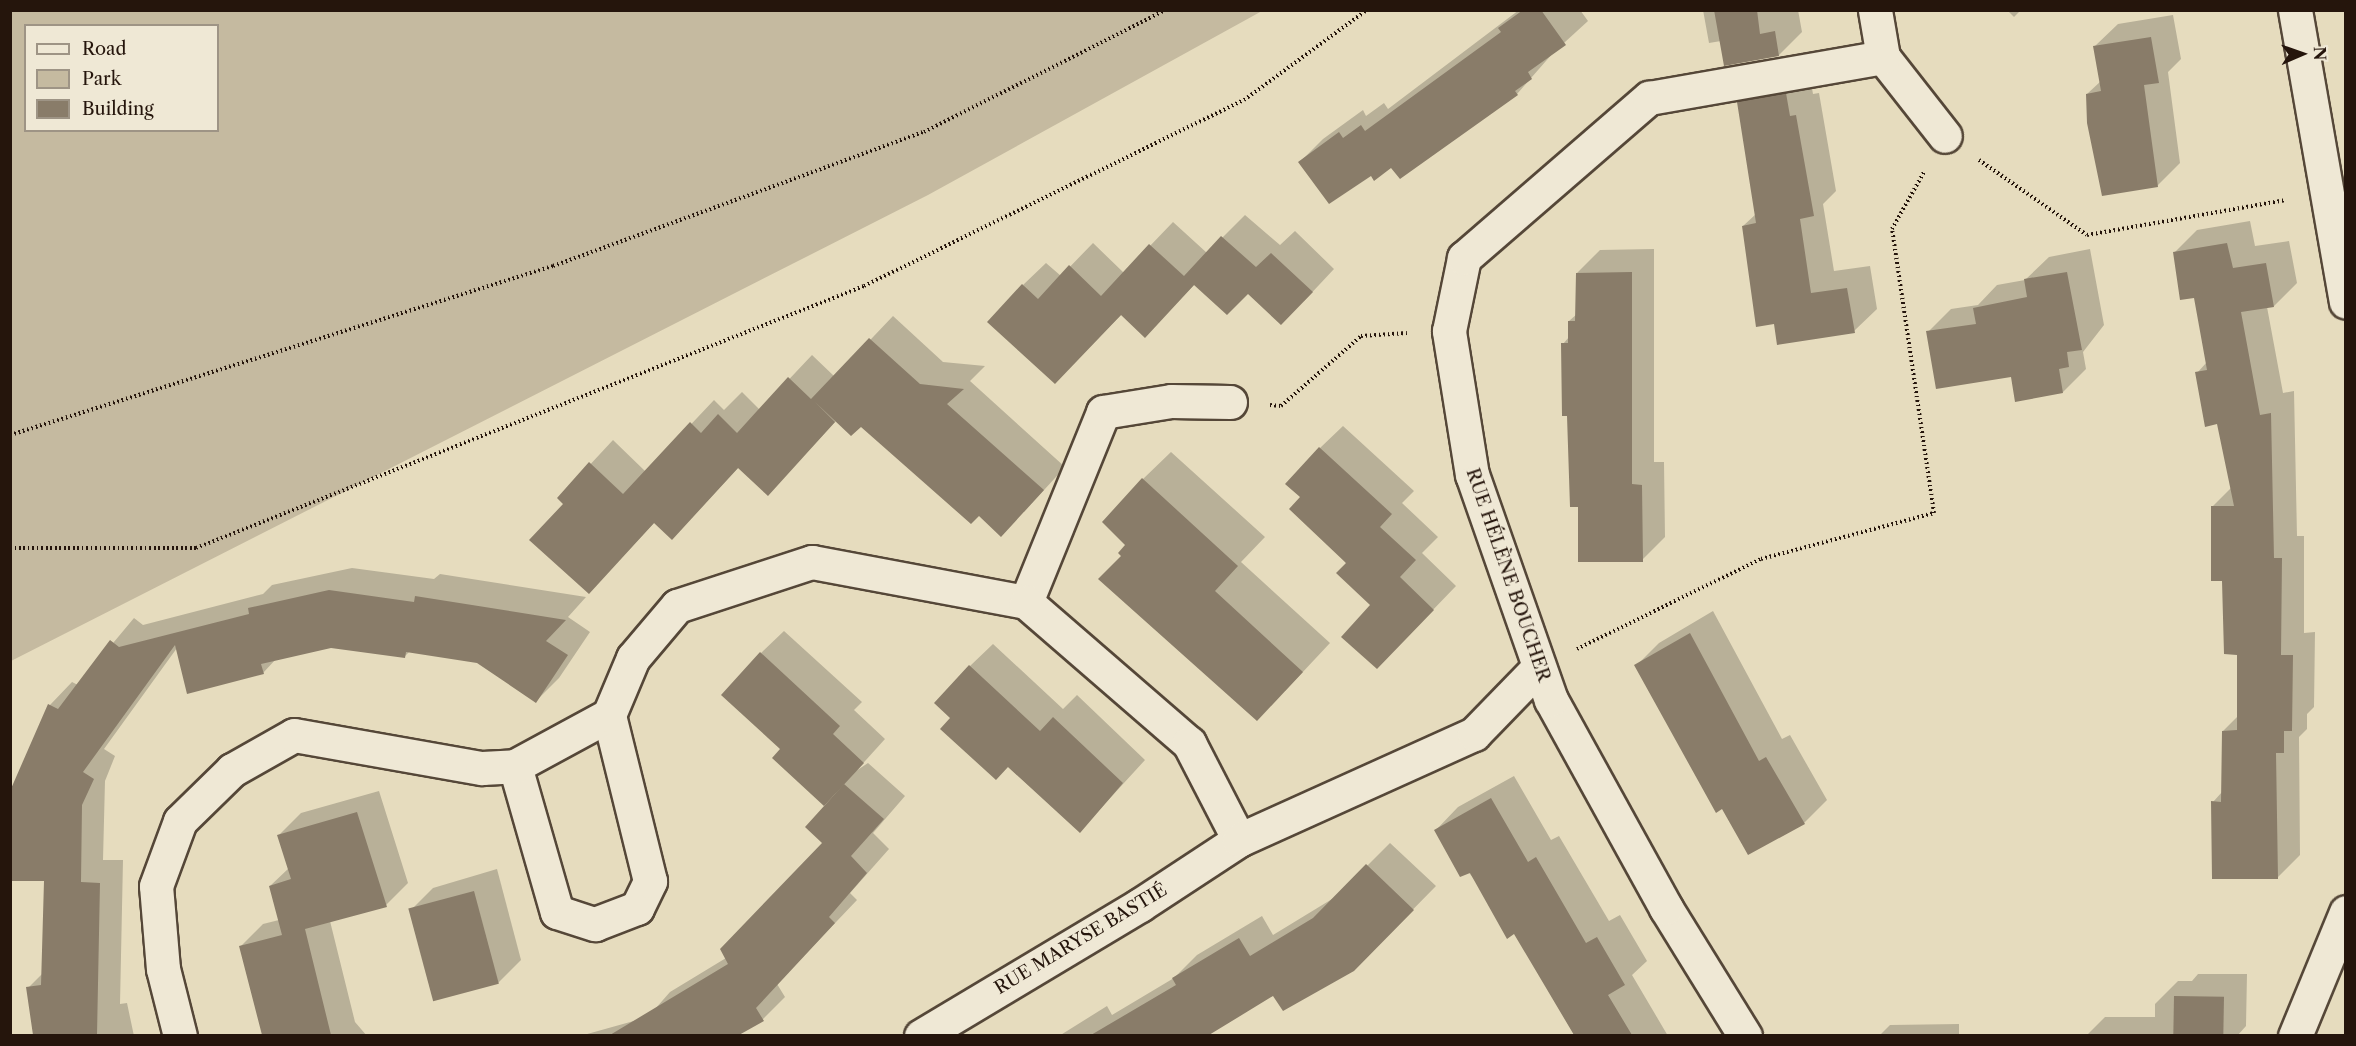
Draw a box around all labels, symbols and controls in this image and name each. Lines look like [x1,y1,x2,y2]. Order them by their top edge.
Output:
legend [24,24,219,132]
north arrow [2272,24,2332,84]
text: Road [82,38,127,60]
text: N [2310,46,2330,61]
text: Park [82,68,121,90]
text: Building [82,98,154,120]
street label: RUE HÉLÈNE BOUCHER [1461,466,1555,684]
street label: RUE MARYSE BASTIÉ [991,879,1171,999]

